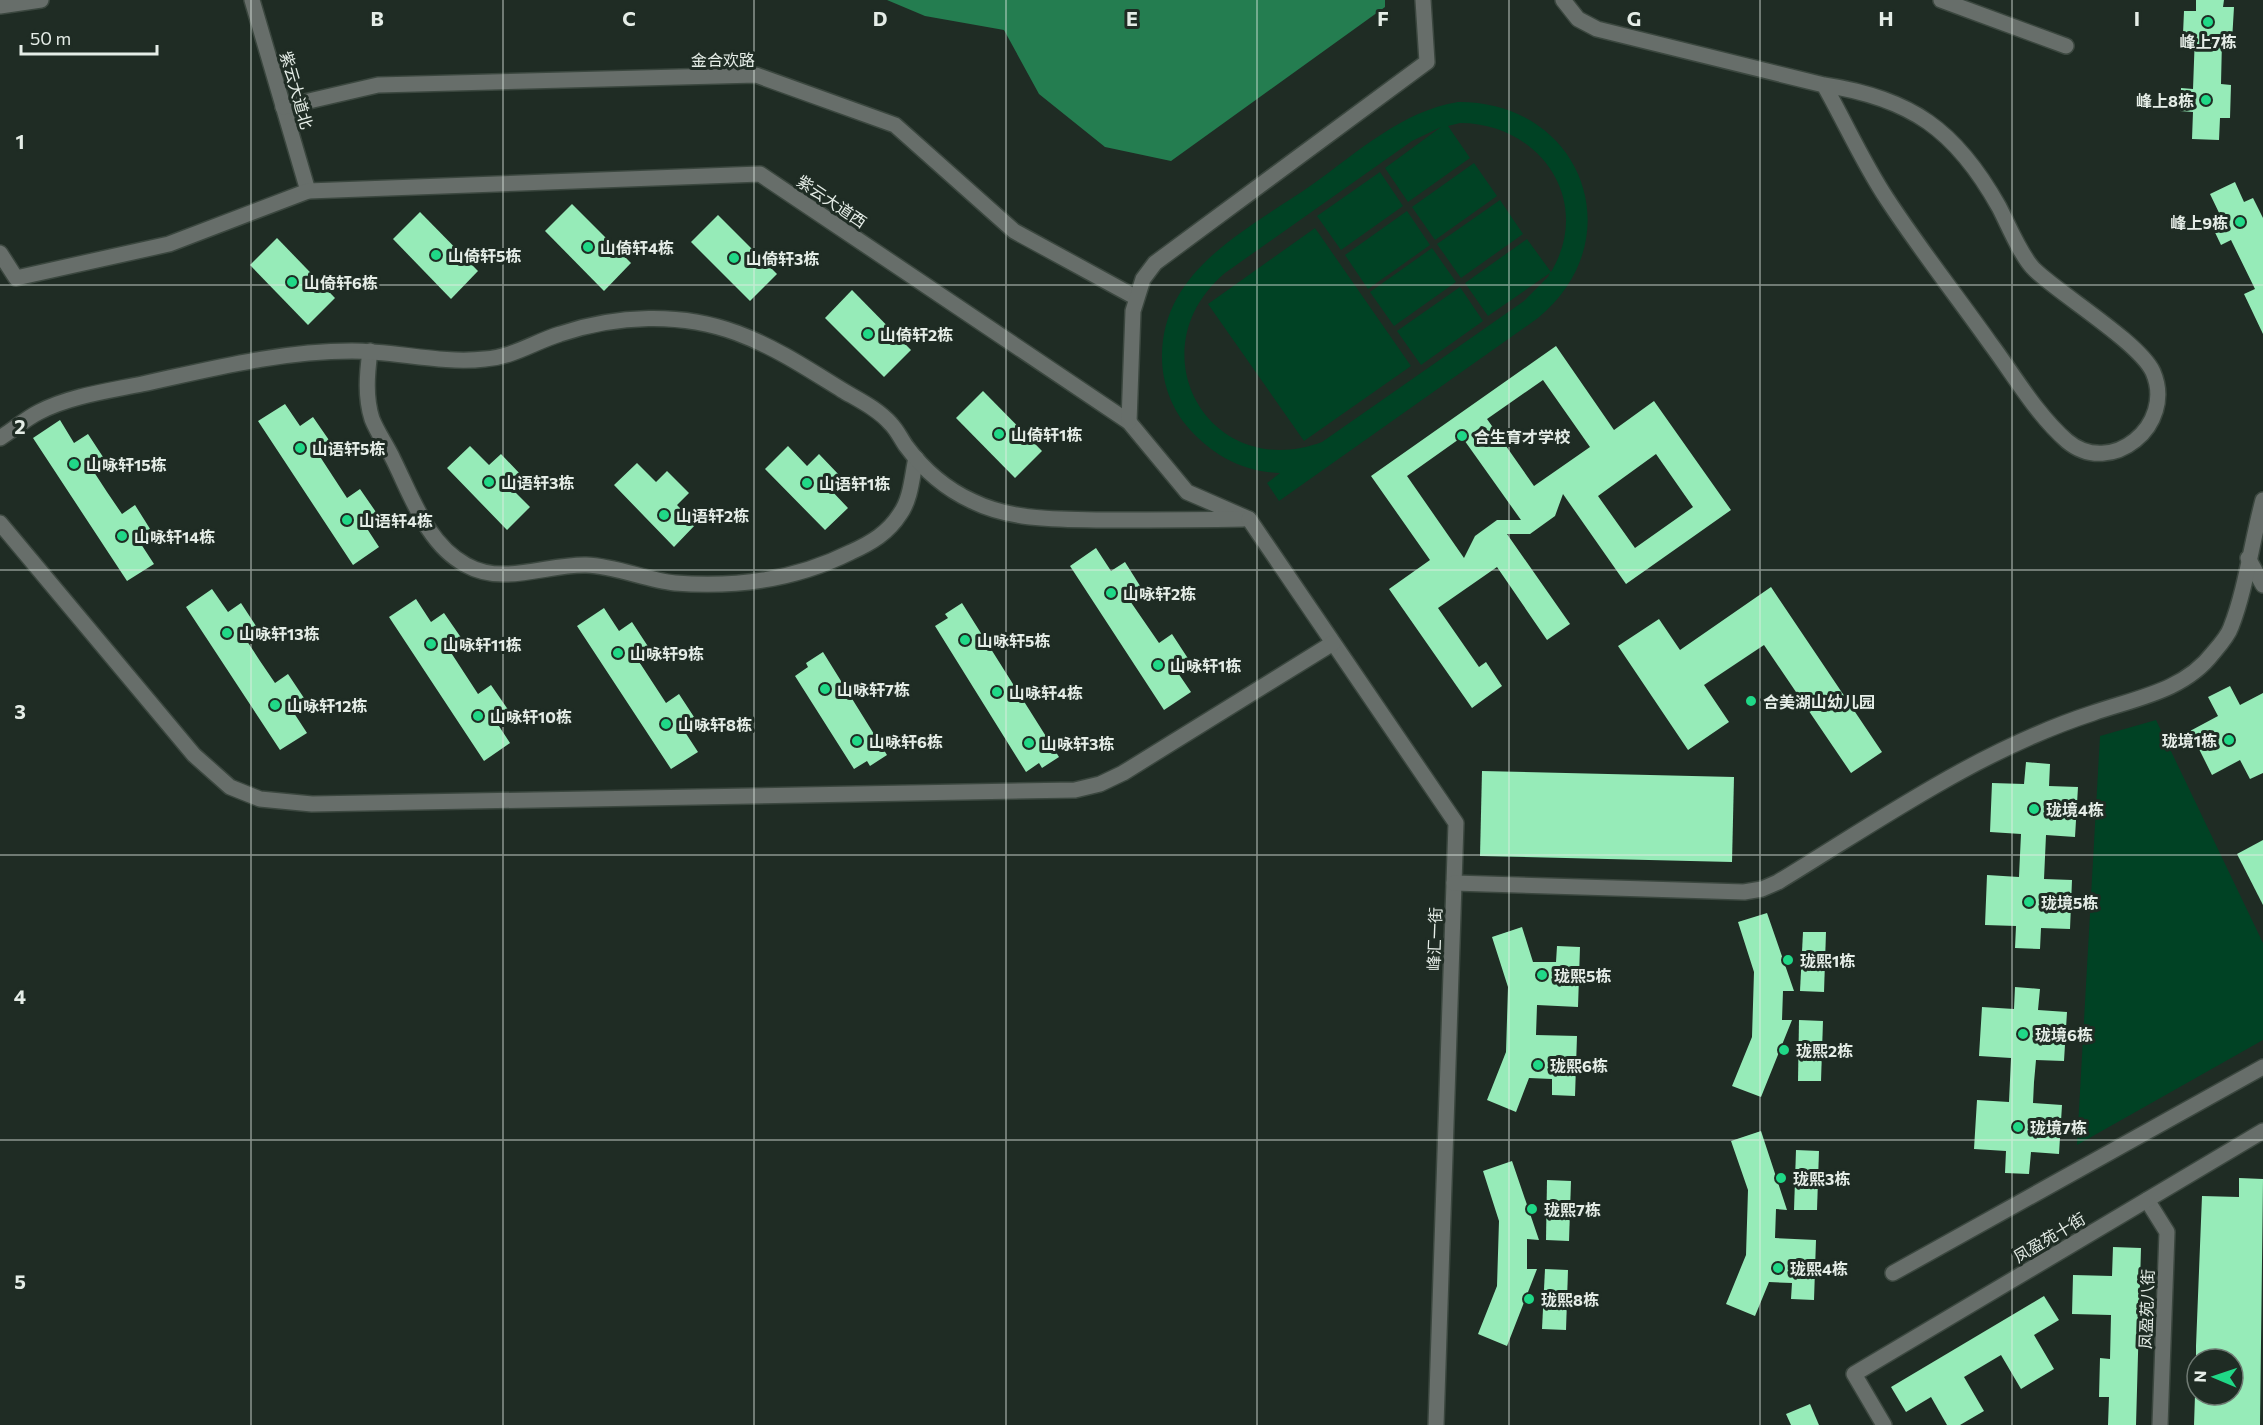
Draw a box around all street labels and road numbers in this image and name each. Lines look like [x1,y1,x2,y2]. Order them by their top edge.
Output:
street label: 紫云大道北 [277,49,317,131]
street label: 金合欢路 [691,50,755,69]
street label: 紫云大道西 [794,171,870,231]
street label: 峰汇一街 [1423,907,1445,971]
street label: 凤盈苑十街 [2010,1208,2088,1266]
street label: 凤盈苑八街 [2135,1269,2157,1349]

